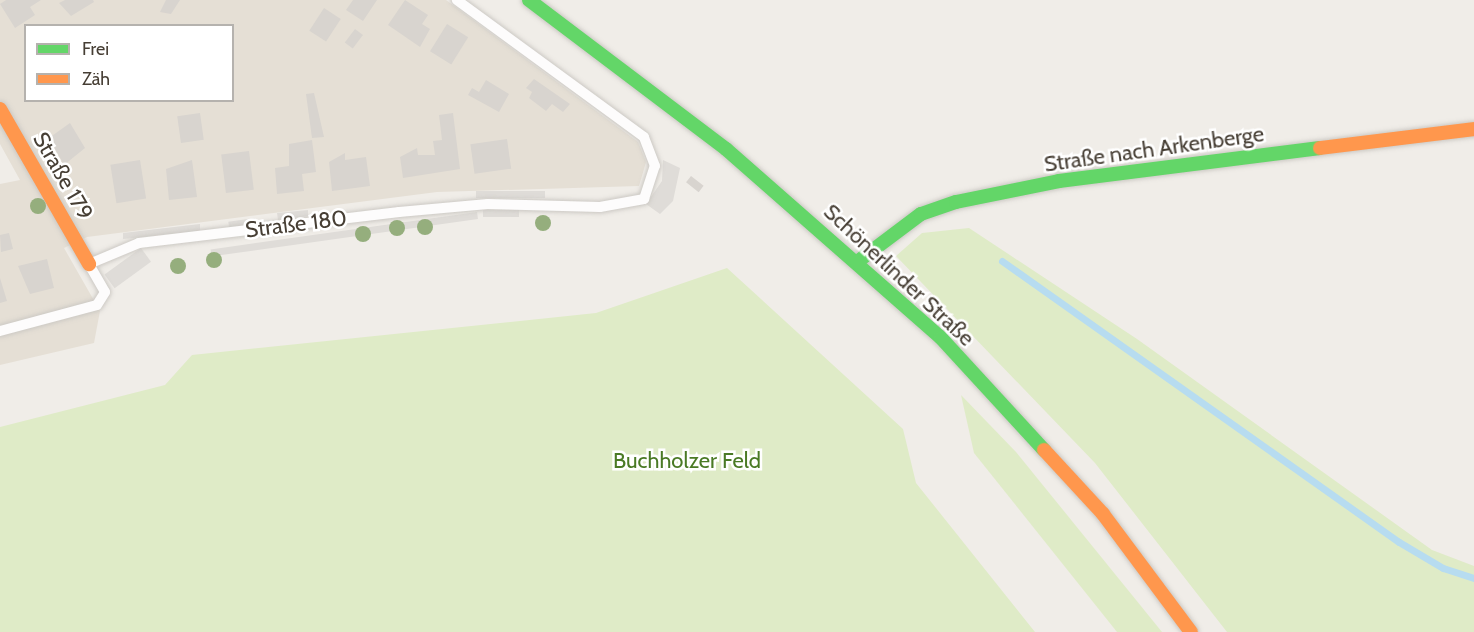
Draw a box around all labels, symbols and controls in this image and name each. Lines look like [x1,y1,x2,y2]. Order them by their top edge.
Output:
legend [24,24,234,102]
text: Frei [82,38,109,60]
text: Zäh [82,68,110,90]
street label: Straße nach Arkenberge [1042,120,1266,178]
street label: Straße 179 [27,127,99,225]
street label: Schönerlinder Straße [818,198,980,352]
street label: Straße 180 [244,205,348,243]
park label: Buchholzer Feld [613,448,761,474]

